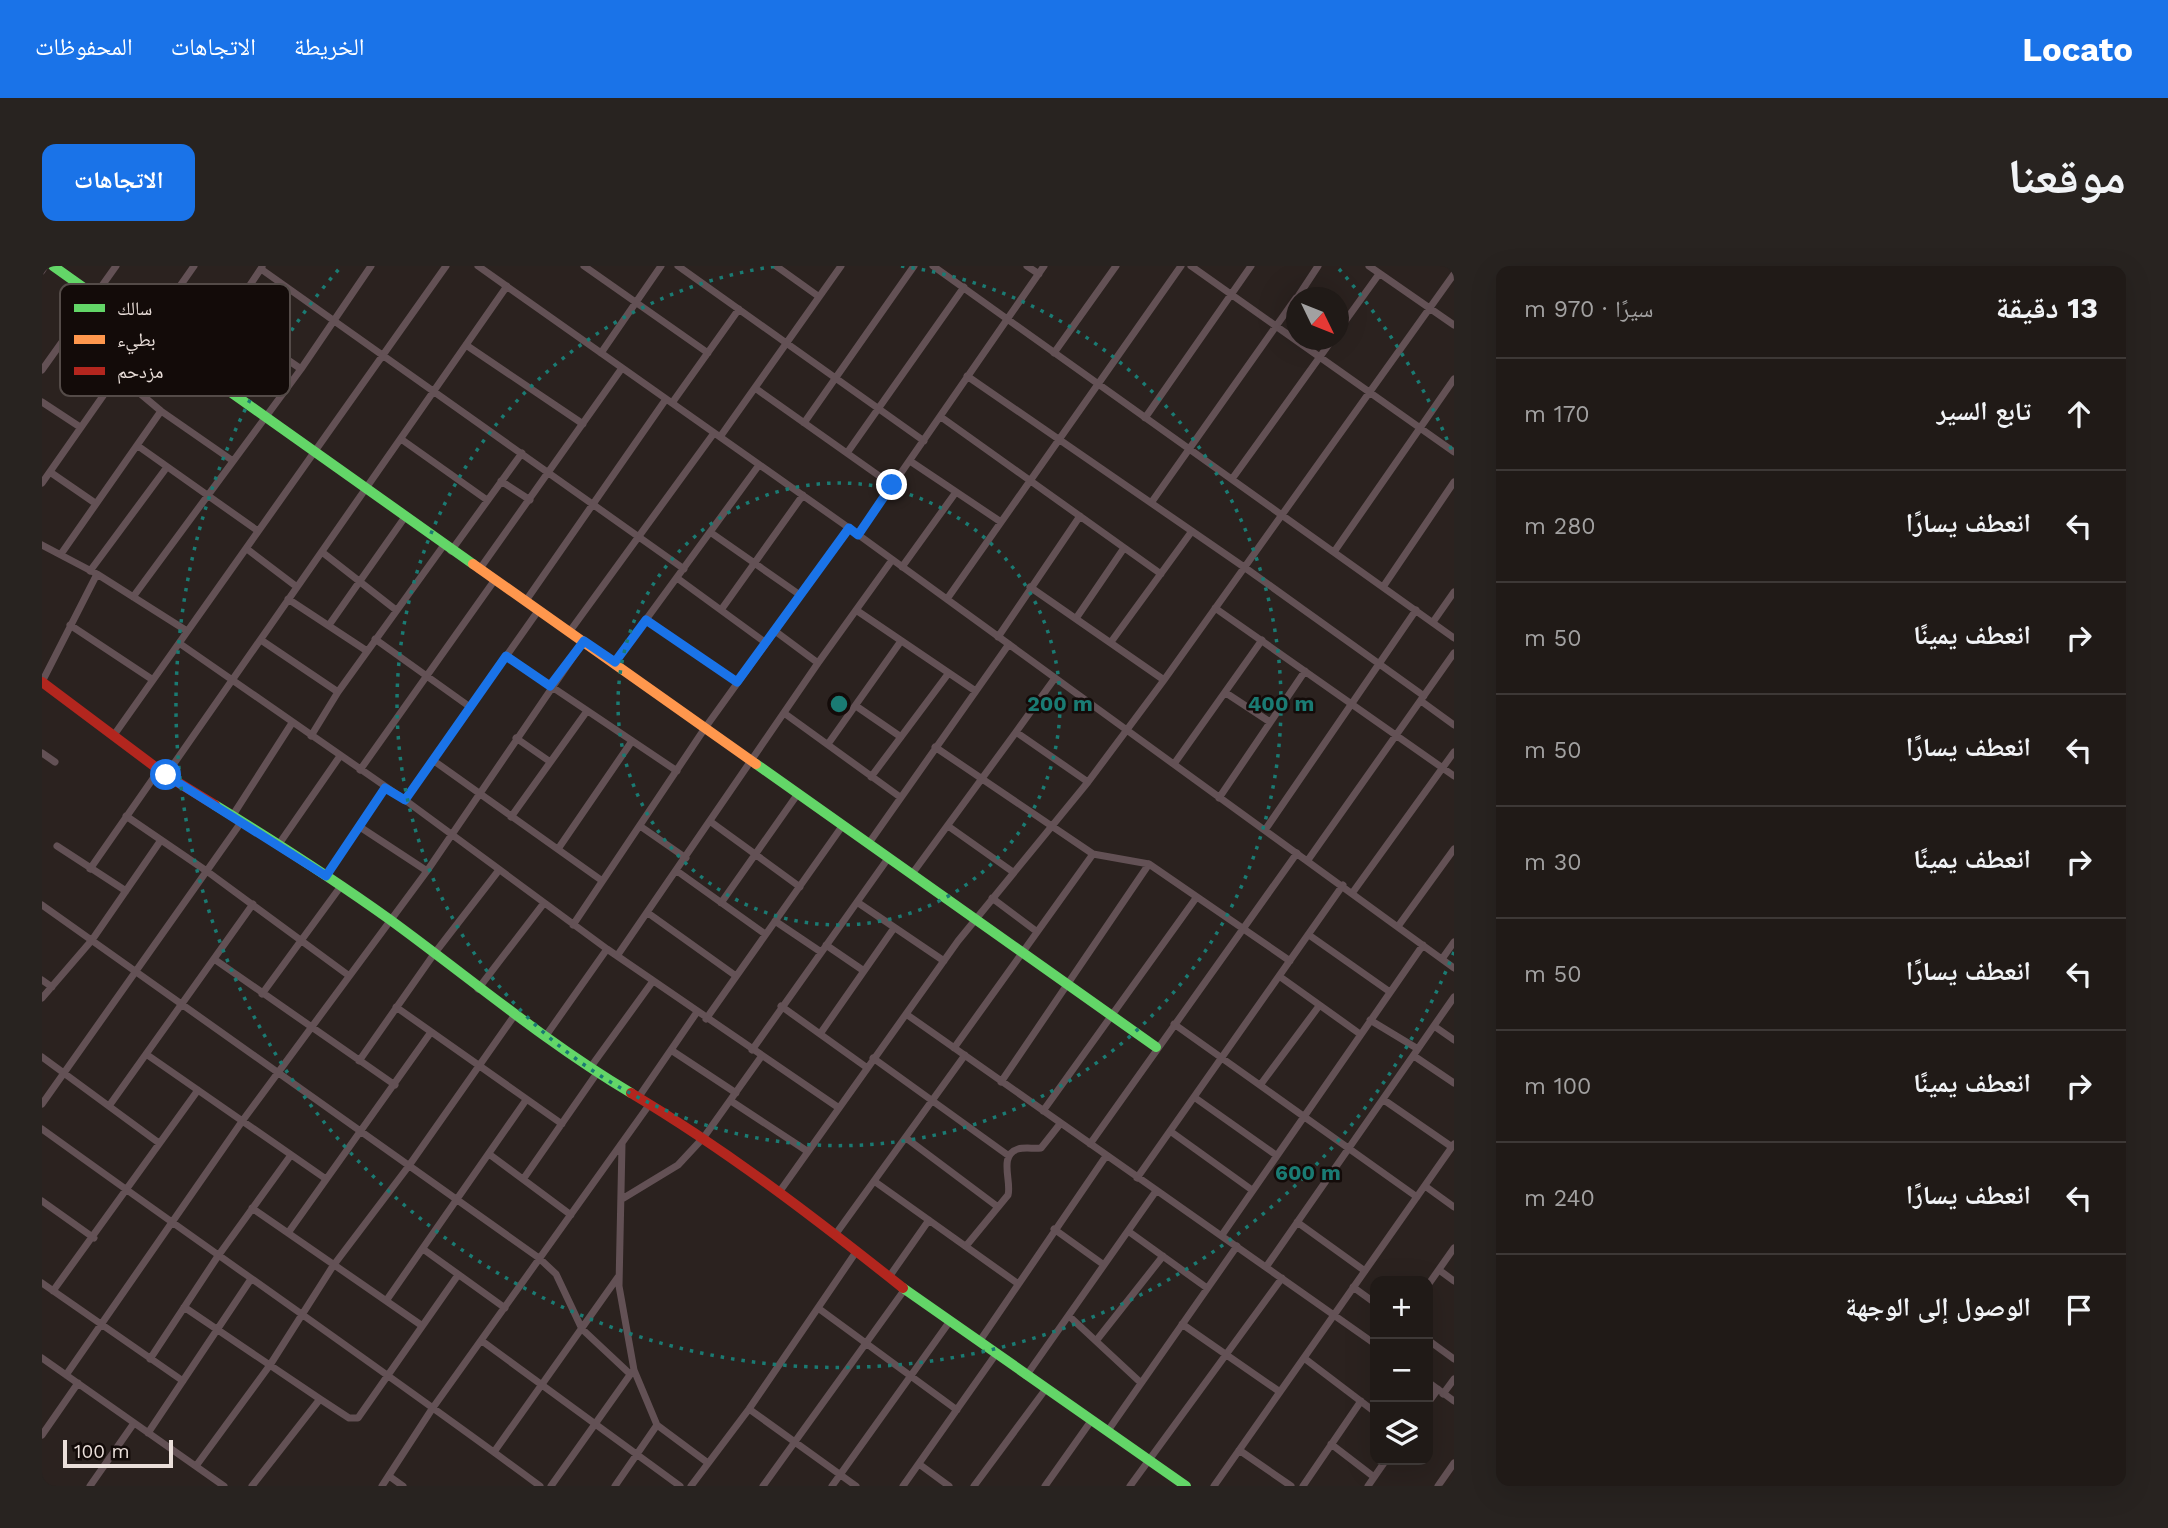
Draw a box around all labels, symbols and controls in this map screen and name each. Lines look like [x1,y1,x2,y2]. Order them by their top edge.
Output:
text: Locato [2022,30,2133,69]
text: المحفوظات [35,33,133,61]
text: الاتجاهات [171,33,256,61]
text: الخريطة [294,33,365,61]
button: الاتجاهات [42,144,195,221]
text: موقعنا [2008,147,2126,205]
legend [60,284,290,396]
north arrow [1286,287,1349,350]
text: 13 دقيقة [1996,290,2098,325]
text: سيرًا · 970 m [1524,296,1653,323]
text: سالك [117,297,152,320]
text: بطيء [117,328,156,355]
text: مزدحم [117,360,163,384]
icon: ahead [2060,395,2098,433]
text: تابع السير [1937,396,2031,426]
text: 170 m [1524,401,1590,428]
route end [876,469,907,500]
icon: left [2060,507,2098,545]
text: انعطف يسارًا [1906,508,2031,538]
text: 280 m [1524,513,1596,540]
icon: right [2060,619,2098,657]
text: انعطف يمينًا [1913,620,2031,650]
text: 50 m [1524,625,1581,652]
text: 200 m [1027,691,1093,716]
text: 400 m [1248,691,1314,716]
centre of rings [827,692,851,716]
icon: left [2060,731,2098,769]
text: انعطف يسارًا [1906,732,2031,762]
text: 50 m [1524,737,1581,764]
route start [150,759,181,790]
icon: right [2060,843,2098,881]
text: انعطف يمينًا [1913,844,2031,874]
text: 30 m [1524,849,1581,876]
icon: left [2060,955,2098,993]
text: انعطف يسارًا [1906,956,2031,986]
text: 50 m [1524,961,1581,988]
icon: right [2060,1067,2098,1105]
text: انعطف يمينًا [1913,1068,2031,1098]
text: 100 m [1524,1073,1591,1100]
text: 600 m [1275,1160,1341,1185]
icon: left [2060,1179,2098,1217]
text: انعطف يسارًا [1906,1180,2031,1210]
text: 240 m [1524,1185,1595,1212]
map controls [1370,1276,1433,1465]
button: + [1370,1276,1433,1339]
icon: arrive [2060,1291,2098,1329]
text: الوصول إلى الوجهة [1845,1292,2031,1322]
button: − [1370,1339,1433,1402]
button: layers [1370,1402,1433,1465]
scale bar [63,1437,173,1469]
text: 100 m [74,1440,130,1463]

